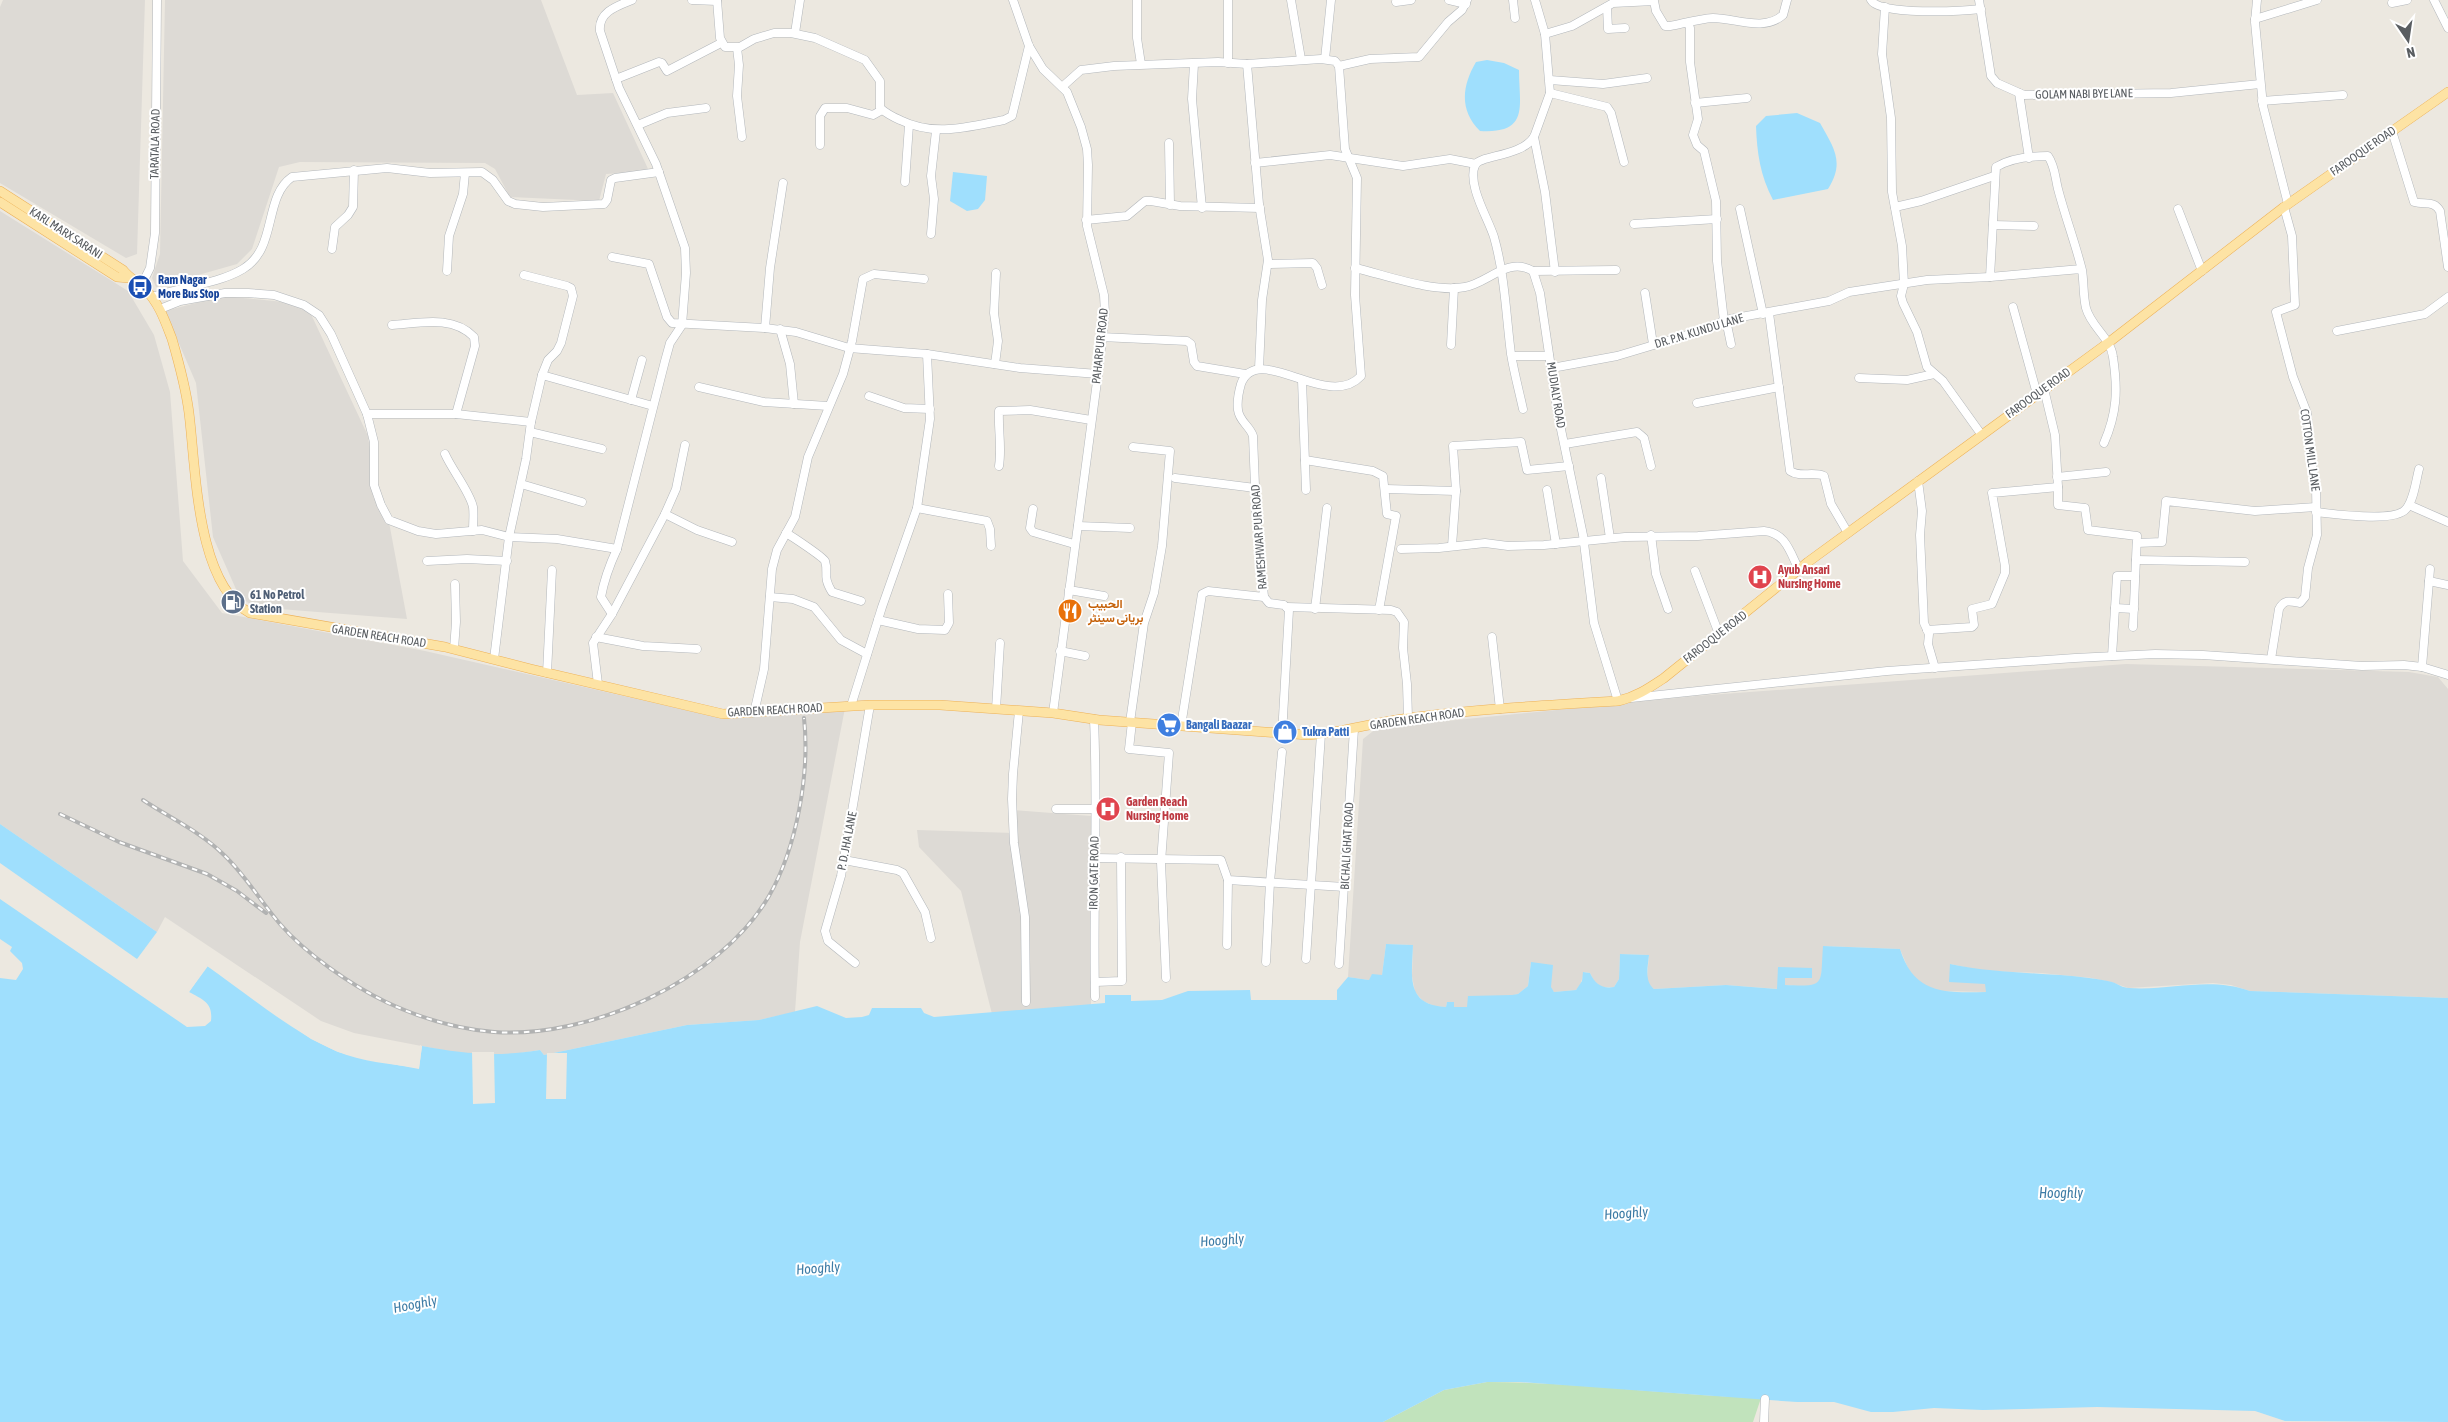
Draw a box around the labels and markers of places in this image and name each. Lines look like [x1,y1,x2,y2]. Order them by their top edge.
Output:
place label: Ram Nagar More Bus Stop [158,273,220,301]
bus stop icon: Ram Nagar More Bus Stop [127,274,153,300]
place label: Ayub Ansari Nursing Home [1777,563,1841,591]
hospital icon: Ayub Ansari Nursing Home [1747,564,1773,590]
place label: 61 No Petrol Station [250,588,305,616]
fuel station icon: 61 No Petrol Station [220,589,246,615]
place label: الحبیب بریانی سینٹر [1087,597,1144,626]
restaurant icon: الحبیب بریانی سینٹر [1057,598,1083,624]
supermarket icon: Bangali Baazar [1156,712,1182,738]
place label: Bangali Baazar [1186,718,1252,732]
shop icon: Tukra Patti [1272,719,1298,745]
place label: Tukra Patti [1302,725,1349,739]
place label: Garden Reach Nursing Home [1126,795,1189,823]
hospital icon: Garden Reach Nursing Home [1095,796,1121,822]

